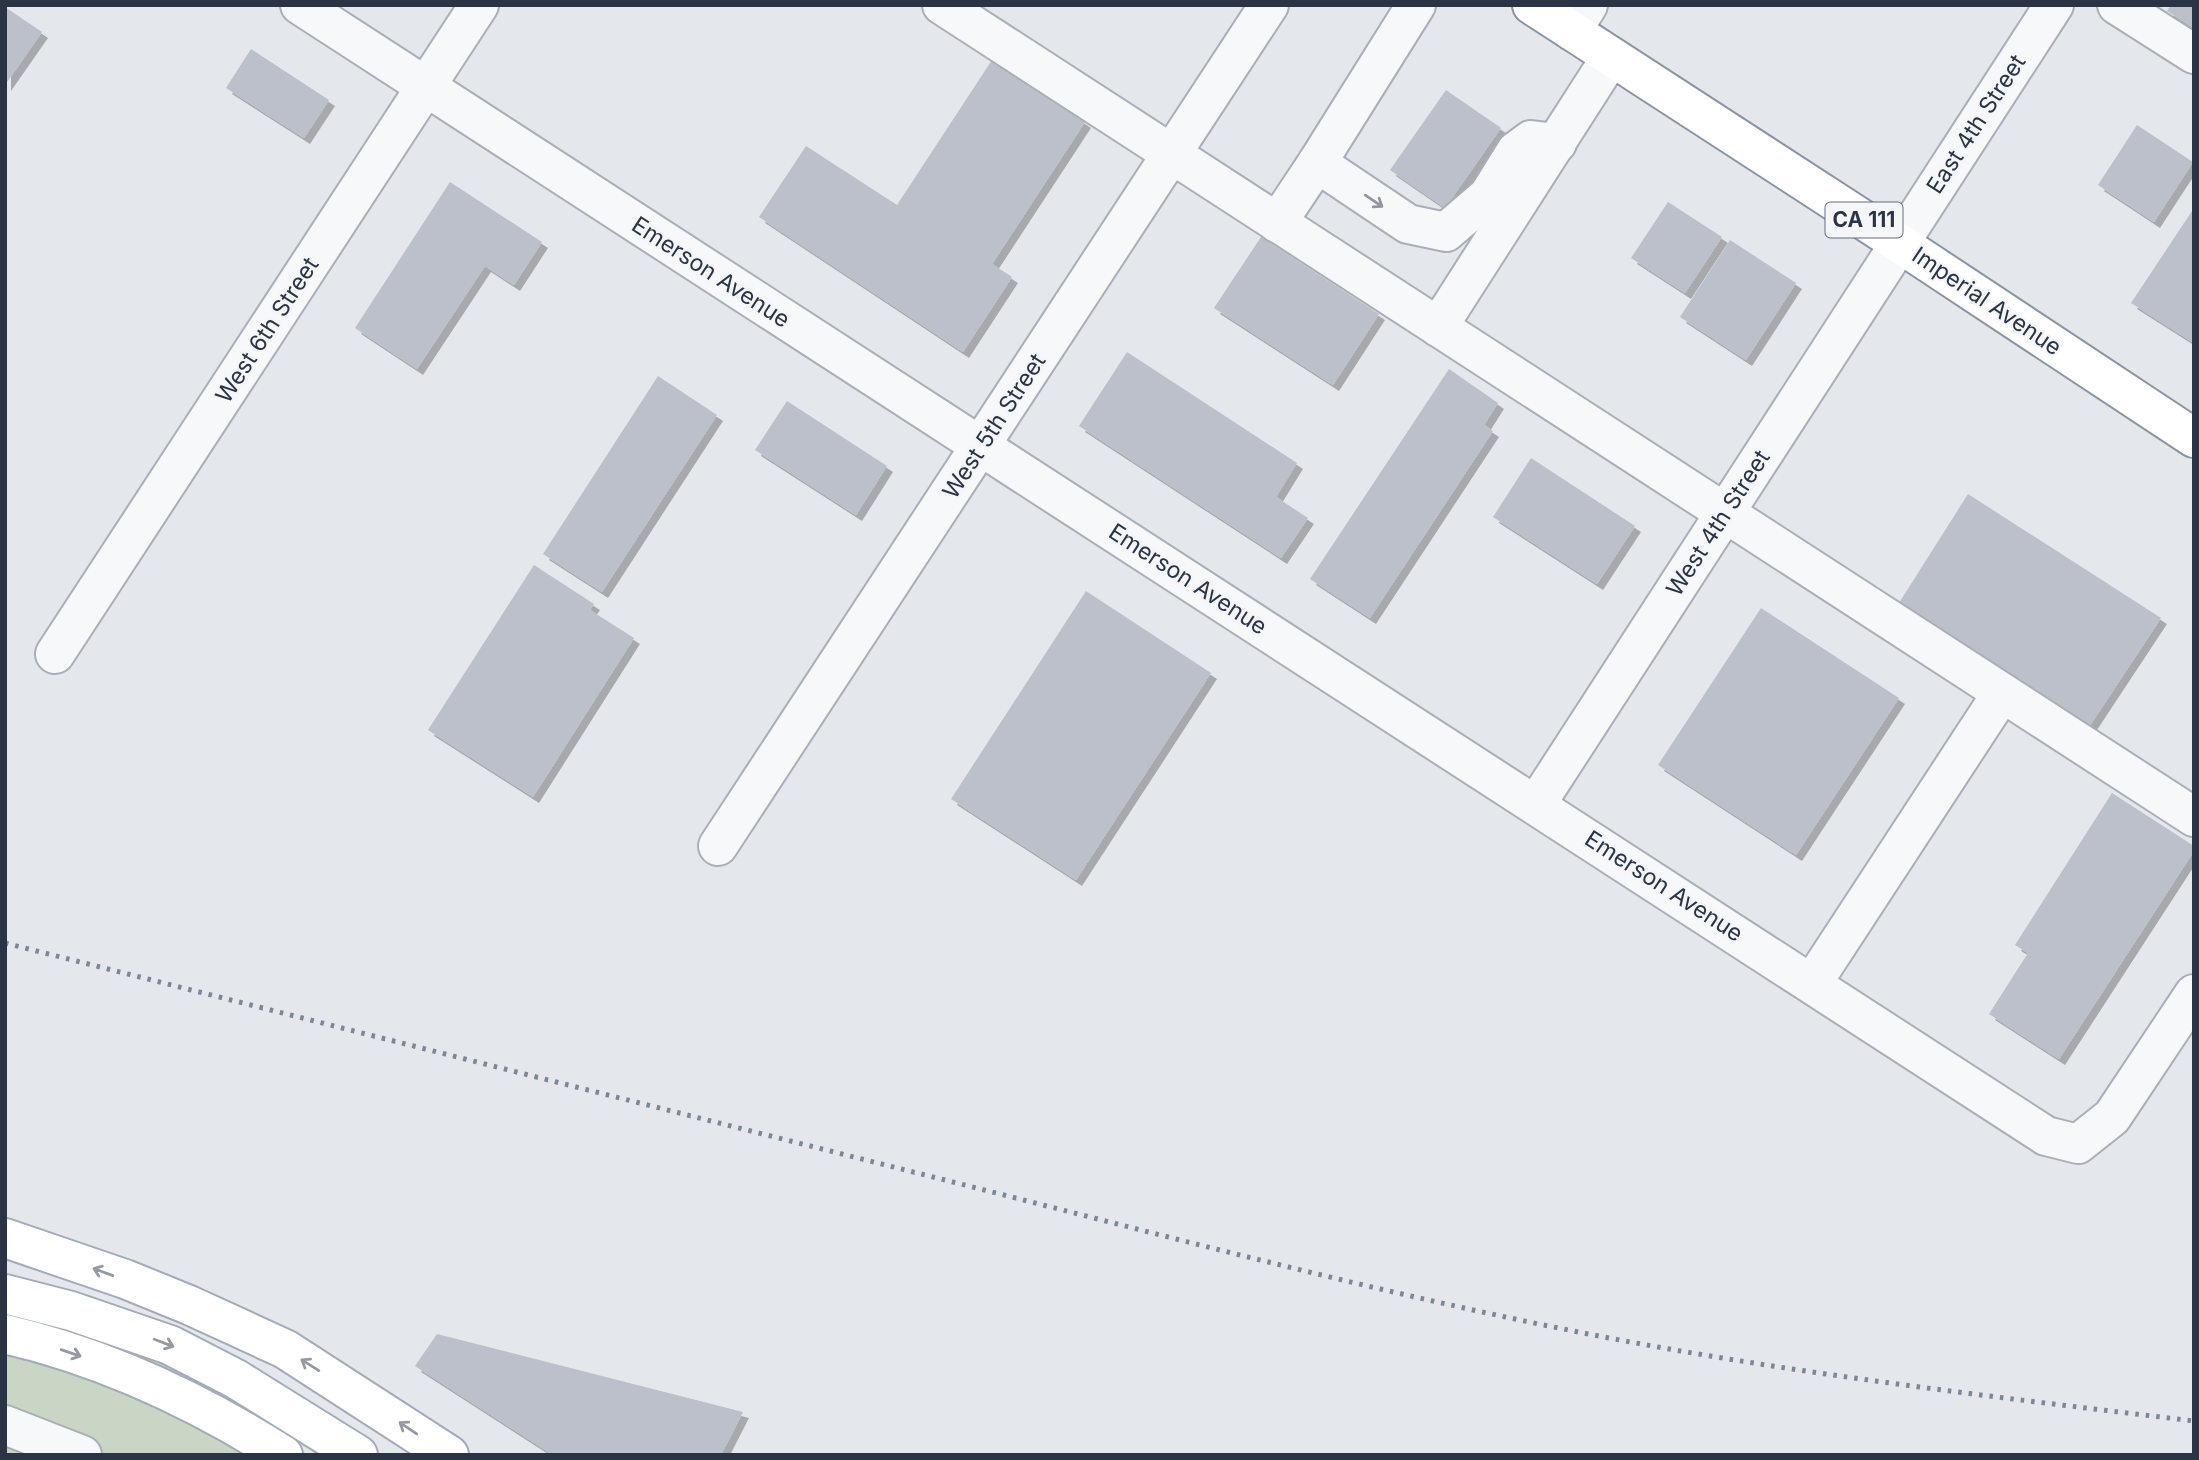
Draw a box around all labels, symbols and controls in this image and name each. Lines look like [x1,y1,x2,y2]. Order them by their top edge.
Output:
street label: East 4th Street [1921,49,2032,199]
one-way arrow [1364,194,1383,208]
road number: CA 111 [1826,202,1902,238]
street label: Emerson Avenue [627,210,795,334]
street label: Imperial Avenue [1907,241,2067,361]
street label: West 6th Street [210,252,325,408]
street label: West 5th Street [937,348,1052,504]
street label: West 4th Street [1660,444,1776,601]
street label: Emerson Avenue [1104,517,1272,641]
street label: Emerson Avenue [1580,824,1748,948]
one-way arrow [92,1264,114,1277]
one-way arrow [153,1338,174,1350]
one-way arrow [59,1348,81,1360]
one-way arrow [300,1357,320,1371]
one-way arrow [399,1421,418,1435]

